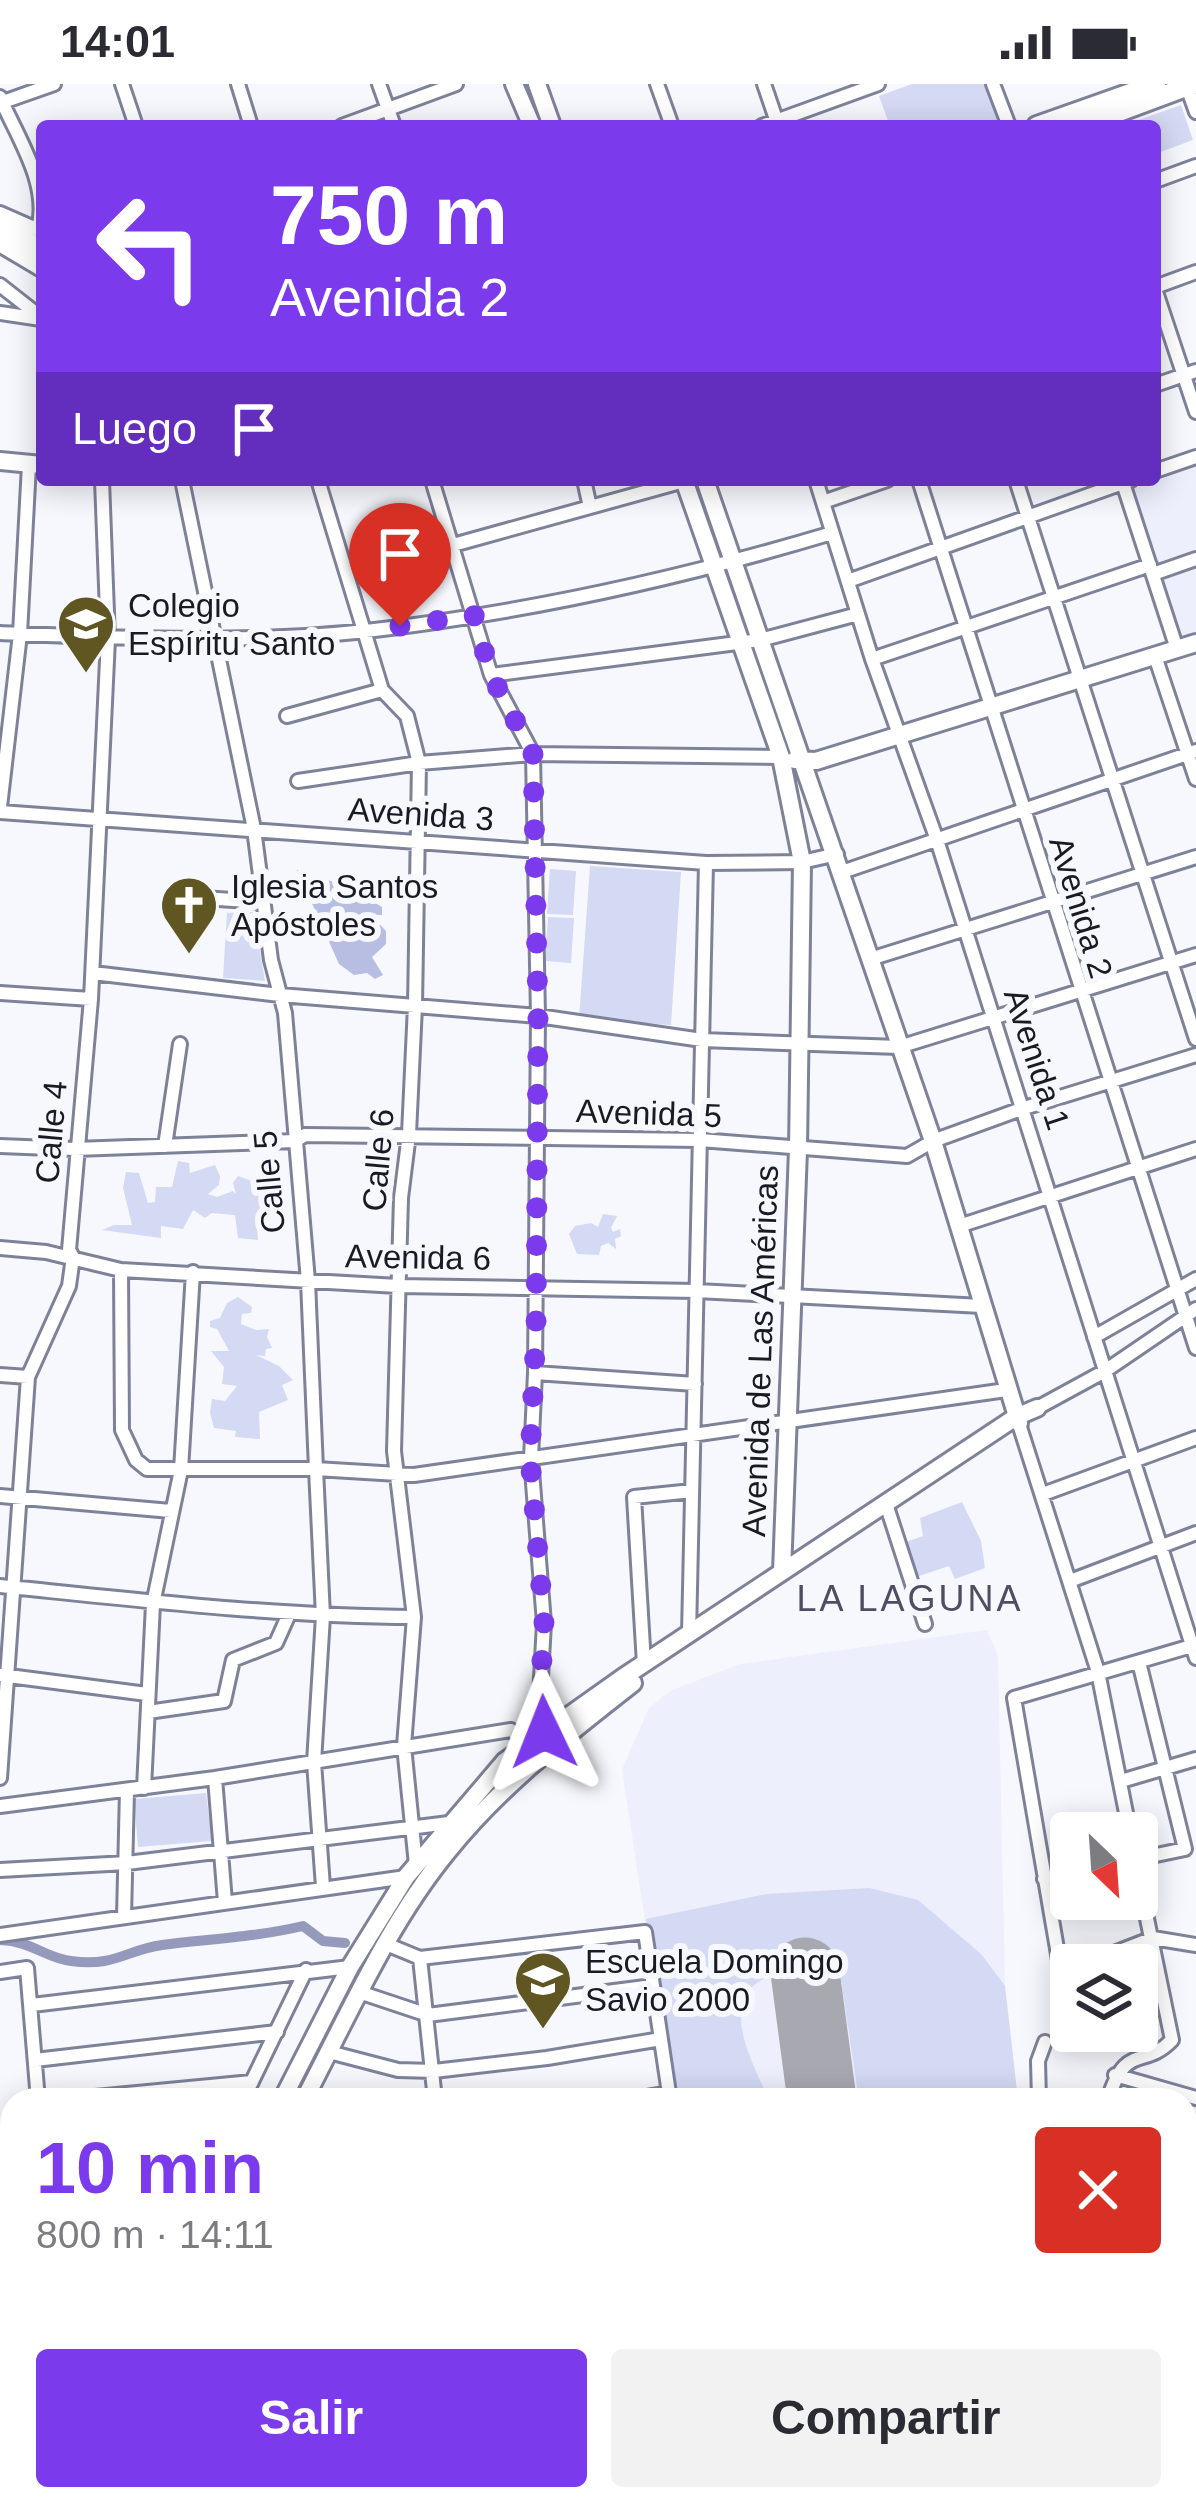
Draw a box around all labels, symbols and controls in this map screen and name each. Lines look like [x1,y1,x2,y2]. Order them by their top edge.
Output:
text: 14:01 [60,16,175,67]
icon: left [72,168,228,324]
text: 750 m [270,168,508,262]
text: Avenida 2 [270,267,509,327]
icon: arrive [221,396,287,462]
text: Luego [72,403,197,454]
pin [349,503,451,626]
icon: arrive [367,521,433,587]
place label: Colegio Espíritu Santo [128,587,335,662]
school or university icon: Colegio Espíritu Santo [55,593,117,675]
street label: Avenida 3 [347,790,495,838]
street label: Avenida 2 [1042,832,1120,982]
place label: Iglesia Santos Apóstoles [231,868,438,943]
church icon: Iglesia Santos Apóstoles [158,874,220,956]
street label: Avenida 1 [997,984,1077,1134]
street label: Calle 4 [28,1079,74,1185]
street label: Avenida 5 [575,1092,723,1134]
street label: Calle 6 [355,1107,401,1213]
street label: Calle 5 [246,1129,292,1235]
street label: Avenida de Las Américas [735,1165,785,1537]
street label: Avenida 6 [345,1237,491,1277]
district label: LA LAGUNA [796,1578,1024,1619]
position arrow [481,1669,607,1795]
north arrow [1050,1812,1158,1920]
map controls [1050,1812,1158,2052]
place label: Escuela Domingo Savio 2000 [585,1943,844,2018]
button: layers [1050,1944,1158,2052]
school or university icon: Escuela Domingo Savio 2000 [512,1949,574,2031]
button: close [1035,2127,1161,2253]
text: 10 min [36,2128,264,2208]
text: 800 m · 14:11 [36,2213,274,2256]
button: Salir [36,2349,587,2487]
button: Compartir [611,2349,1161,2487]

